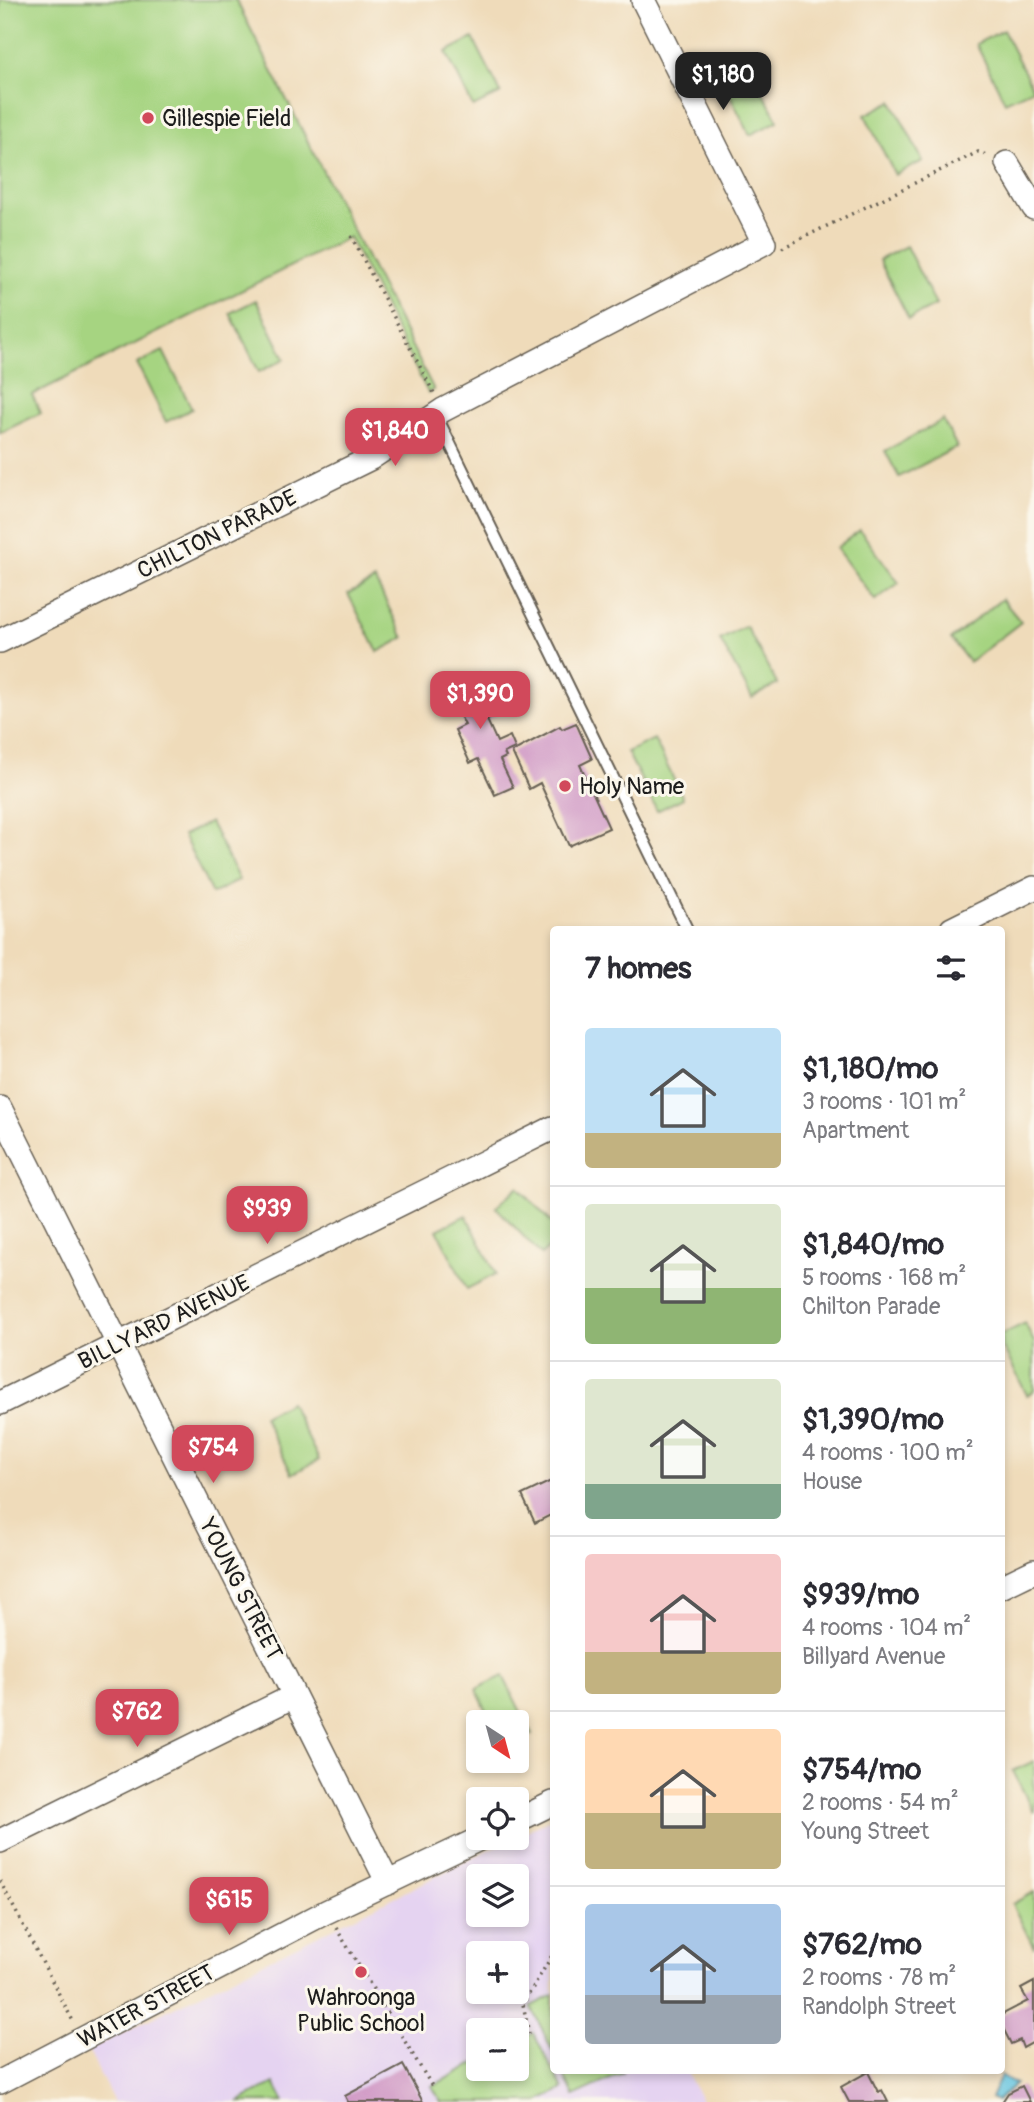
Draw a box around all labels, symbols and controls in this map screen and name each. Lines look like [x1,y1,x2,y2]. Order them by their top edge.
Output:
pin: $1,180 [666,52,780,112]
text: $1,180 [691,60,755,89]
place label: Gillespie Field [162,104,291,133]
marker: Gillespie Field [140,110,156,126]
pin: $1,840 [338,408,452,468]
text: $1,840 [361,416,429,445]
street label: CHILTON PARADE [132,483,302,585]
pin: $1,390 [423,672,537,731]
text: $1,390 [446,679,514,708]
place label: Holy Name [579,772,685,801]
marker: Holy Name [557,778,573,794]
icon: filters [932,949,970,987]
text: 7 homes [585,950,692,987]
text: $1,180/mo [802,1050,938,1087]
icon: home [641,1056,725,1140]
text: 3 rooms · 101 m² [802,1087,966,1116]
text: Apartment [802,1116,909,1145]
pin: $939 [226,1186,308,1246]
text: $939 [243,1194,292,1223]
text: $1,840/mo [802,1226,944,1263]
icon: home [641,1232,725,1316]
text: 5 rooms · 168 m² [802,1263,966,1292]
street label: BILLYARD AVENUE [73,1268,255,1376]
text: Chilton Parade [802,1292,940,1321]
text: $1,390/mo [802,1401,944,1438]
icon: home [641,1407,725,1491]
pin: $754 [172,1426,254,1485]
text: $754 [188,1433,238,1462]
text: 4 rooms · 100 m² [802,1438,974,1467]
text: House [802,1467,862,1496]
street label: YOUNG STREET [192,1512,289,1665]
text: $939/mo [802,1576,919,1613]
icon: home [641,1582,725,1666]
text: 4 rooms · 104 m² [802,1613,971,1642]
text: Billyard Avenue [802,1642,945,1671]
pin: $762 [96,1690,178,1749]
text: $762 [112,1697,162,1726]
north arrow [466,1710,528,1773]
map controls [466,1710,529,2081]
text: $754/mo [802,1751,921,1788]
icon: home [641,1757,725,1841]
button: locate [466,1787,529,1850]
text: 2 rooms · 54 m² [802,1788,959,1817]
text: Young Street [802,1817,929,1846]
button: layers [466,1864,529,1927]
pin: $615 [188,1878,270,1937]
text: $615 [205,1885,253,1914]
text: $762/mo [802,1926,922,1963]
icon: home [641,1932,725,2016]
button: + [466,1941,529,2004]
street label: WATER STREET [73,1958,219,2054]
text: 2 rooms · 78 m² [802,1963,956,1992]
marker: Wahroonga Public School [353,1964,369,1980]
place label: Wahroonga Public School [297,1983,425,2038]
text: Randolph Street [802,1992,956,2021]
button: − [466,2018,529,2081]

